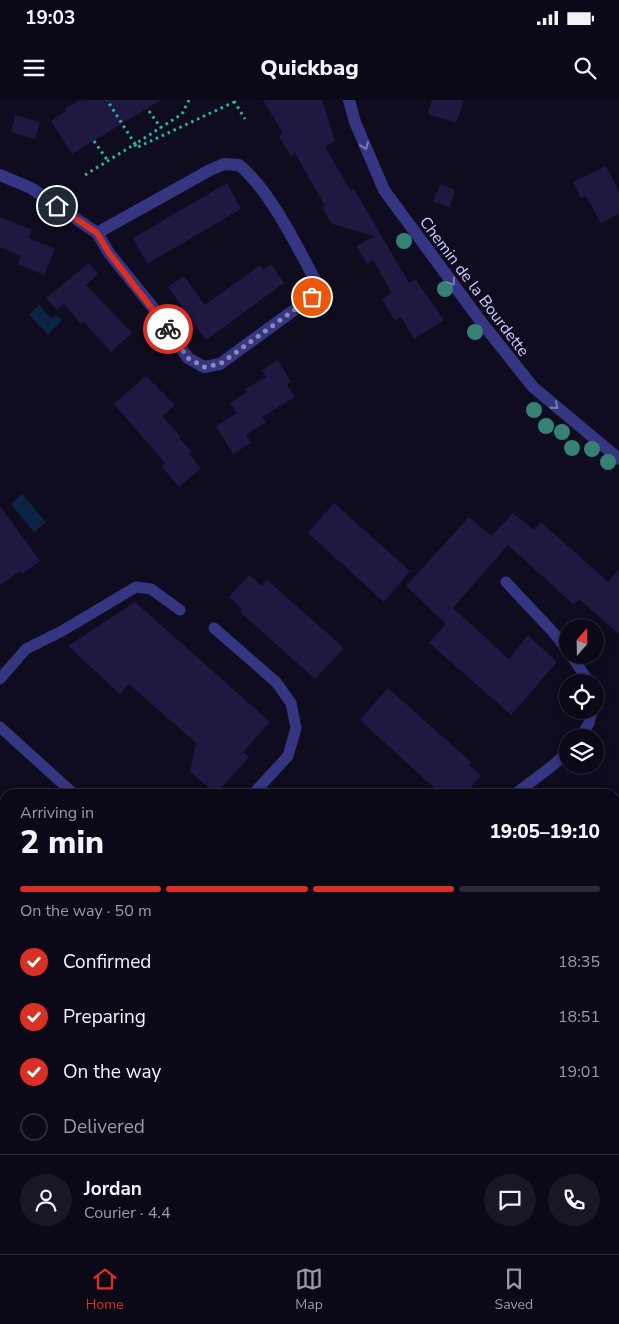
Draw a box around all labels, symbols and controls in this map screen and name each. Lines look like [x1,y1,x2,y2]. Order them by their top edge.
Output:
text: 19:03 [25,5,75,31]
text: Quickbag [260,53,359,83]
icon: menu [20,54,48,82]
icon: search [571,54,599,82]
one-way arrow [358,141,369,150]
pin [36,185,78,227]
icon: home [43,192,71,220]
street label: Chemin de la Bourdette [414,212,534,361]
pin [291,276,333,318]
one-way arrow [446,276,455,286]
icon: bag [298,283,326,311]
courier [143,304,193,354]
icon: bike [154,315,182,343]
one-way arrow [550,401,559,410]
north arrow [559,619,604,664]
map controls [559,619,604,774]
button: locate [559,674,604,719]
button: layers [559,729,604,774]
text: Arriving in [20,802,94,824]
text: 19:05–19:10 [489,819,600,845]
text: 2 min [20,821,104,864]
text: On the way · 50 m [20,900,152,922]
icon: check [20,948,48,976]
text: Confirmed [63,949,151,975]
text: 18:35 [558,951,600,973]
icon: check [20,1003,48,1031]
text: Preparing [63,1004,146,1030]
text: 18:51 [558,1006,600,1028]
icon: check [20,1058,48,1086]
text: On the way [63,1059,161,1085]
text: 19:01 [558,1061,600,1083]
text: Delivered [63,1114,145,1140]
button: person [20,1174,72,1226]
button: chat [484,1174,536,1226]
button: phone [548,1174,600,1226]
text: Jordan [84,1176,142,1202]
text: Courier · 4.4 [84,1202,170,1224]
tab: Home [86,1265,124,1314]
tab: Map [295,1265,323,1314]
tab: Saved [495,1265,533,1314]

